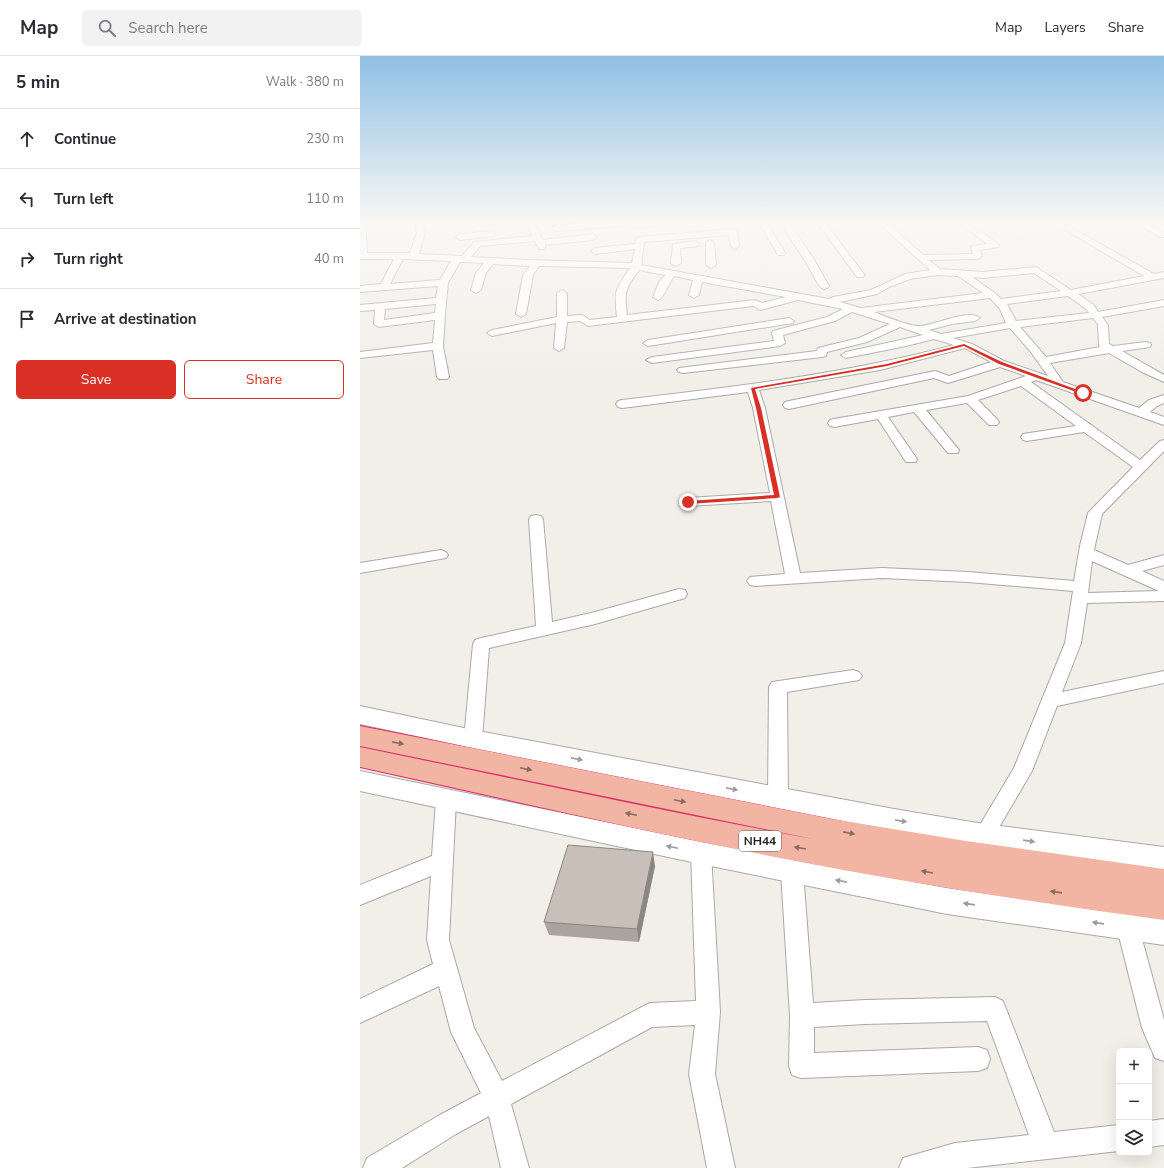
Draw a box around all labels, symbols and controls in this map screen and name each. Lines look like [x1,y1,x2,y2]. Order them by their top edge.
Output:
search box [82,10,362,46]
text: Map [20,15,58,41]
icon: search [96,17,118,39]
text: Search here [128,18,208,38]
text: Map [995,18,1022,37]
text: Layers [1044,18,1086,37]
text: Share [1108,18,1144,37]
text: 5 min [16,71,60,94]
text: Walk · 380 m [266,73,344,91]
icon: ahead [16,128,38,150]
text: Continue [54,129,116,149]
text: 230 m [306,130,344,148]
icon: left [16,188,38,210]
text: Turn left [54,189,113,209]
text: 110 m [306,190,344,208]
icon: right [16,248,38,270]
text: Turn right [54,249,123,269]
text: 40 m [314,250,344,268]
icon: arrive [16,308,38,330]
text: Arrive at destination [54,309,197,329]
button: Save [16,360,176,399]
button: Share [184,360,344,399]
route start [1074,384,1092,402]
route end [679,493,697,511]
one-way arrow [392,741,404,747]
one-way arrow [570,756,583,762]
one-way arrow [520,767,532,773]
one-way arrow [726,786,738,792]
one-way arrow [674,799,687,805]
one-way arrow [625,810,637,816]
one-way arrow [895,819,907,825]
one-way arrow [843,830,855,836]
road number: NH44 [739,831,781,851]
one-way arrow [1023,838,1035,844]
one-way arrow [666,844,679,850]
one-way arrow [794,845,806,851]
one-way arrow [921,869,934,875]
one-way arrow [835,878,847,884]
one-way arrow [1050,889,1062,895]
one-way arrow [963,901,975,907]
one-way arrow [1092,920,1104,926]
map controls [1116,1048,1152,1156]
button: + [1116,1048,1152,1084]
button: − [1116,1084,1152,1120]
button: layers [1116,1120,1152,1156]

